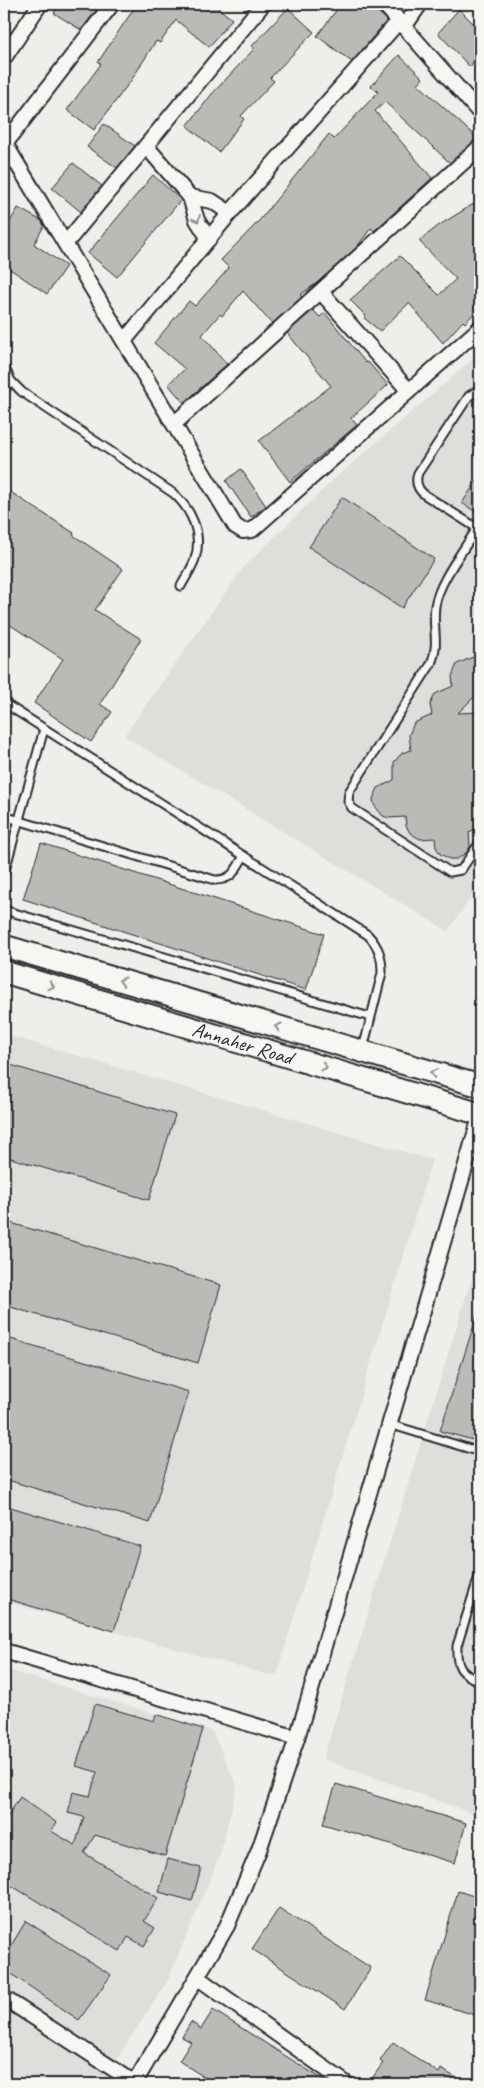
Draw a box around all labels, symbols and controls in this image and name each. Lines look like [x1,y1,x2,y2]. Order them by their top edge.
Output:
one-way arrow [191,214,201,223]
one-way arrow [118,976,126,986]
one-way arrow [46,980,55,991]
street label: Annaher Road [189,1016,299,1071]
one-way arrow [274,1022,282,1032]
one-way arrow [319,1061,327,1071]
one-way arrow [430,1068,438,1078]

